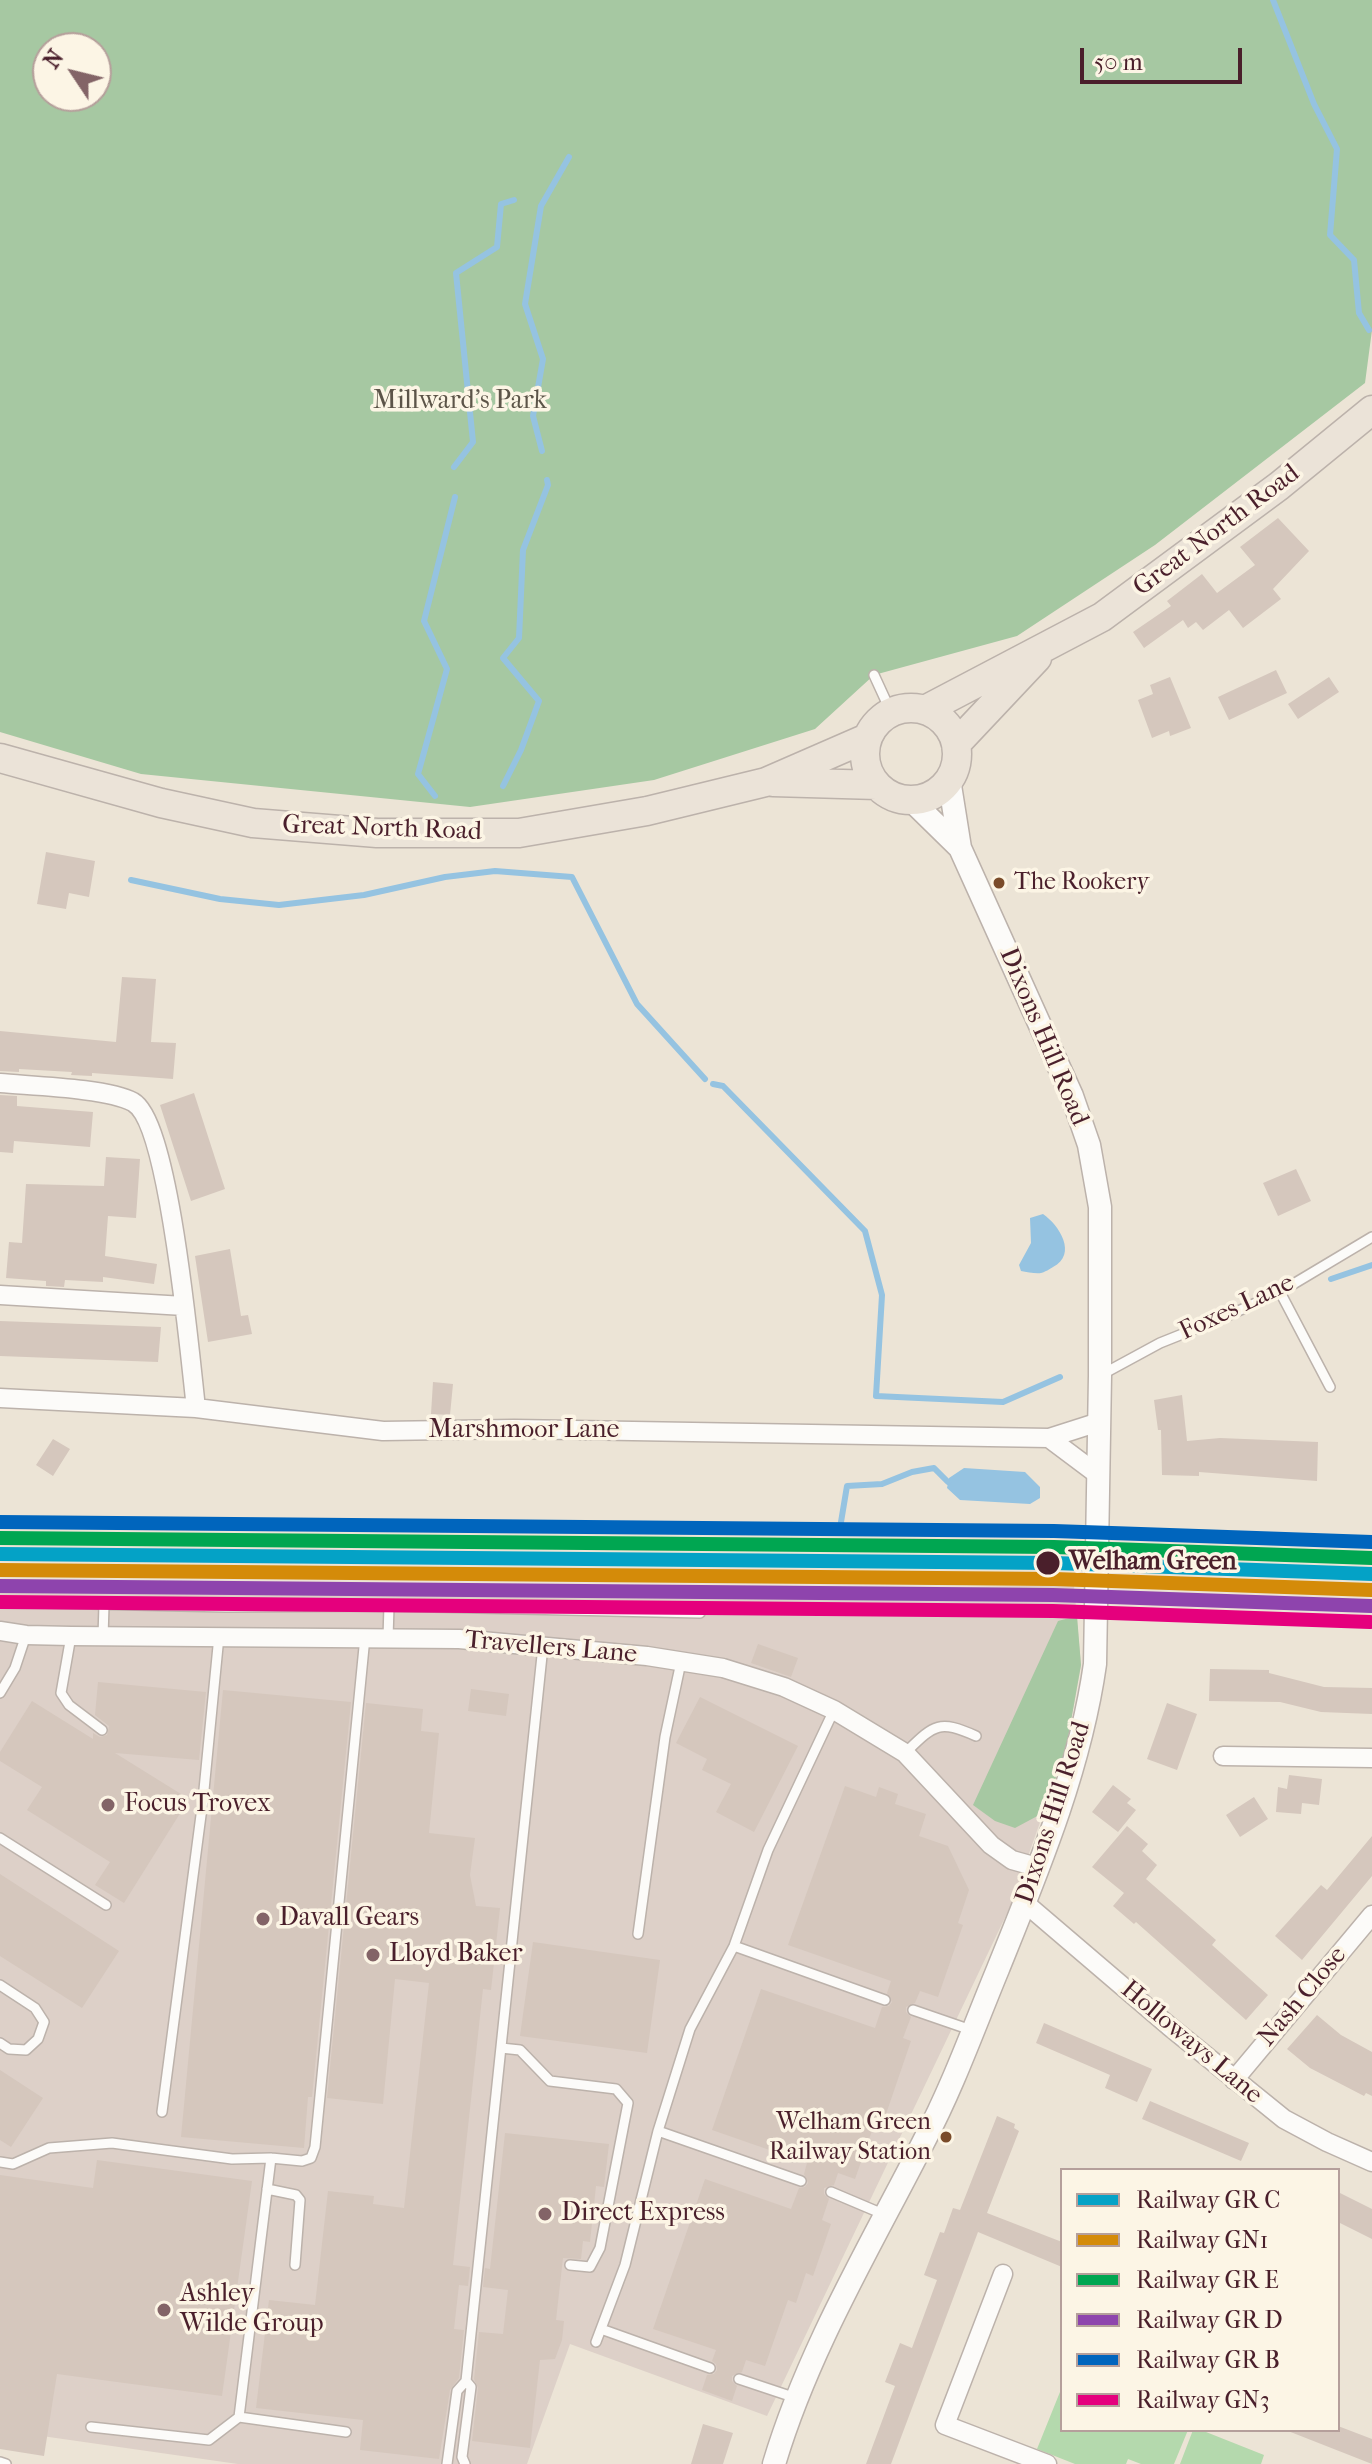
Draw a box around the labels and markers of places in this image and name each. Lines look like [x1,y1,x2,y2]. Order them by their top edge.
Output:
place label: The Rookery [1014,869,1149,897]
marker: The Rookery [991,875,1007,891]
place label: Welham Green [1069,1547,1237,1579]
marker: Welham Green [1034,1549,1062,1577]
place label: Focus Trovex [124,1789,270,1821]
marker: Focus Trovex [99,1796,117,1814]
place label: Davall Gears [279,1903,419,1935]
marker: Davall Gears [254,1910,272,1928]
place label: Lloyd Baker [389,1939,523,1971]
marker: Lloyd Baker [364,1946,382,1964]
place label: Welham Green Railway Station [769,2109,931,2165]
marker: Welham Green Railway Station [938,2129,954,2145]
place label: Direct Express [561,2198,725,2230]
marker: Direct Express [536,2205,554,2223]
place label: Ashley Wilde Group [180,2279,324,2340]
marker: Ashley Wilde Group [155,2301,173,2319]

